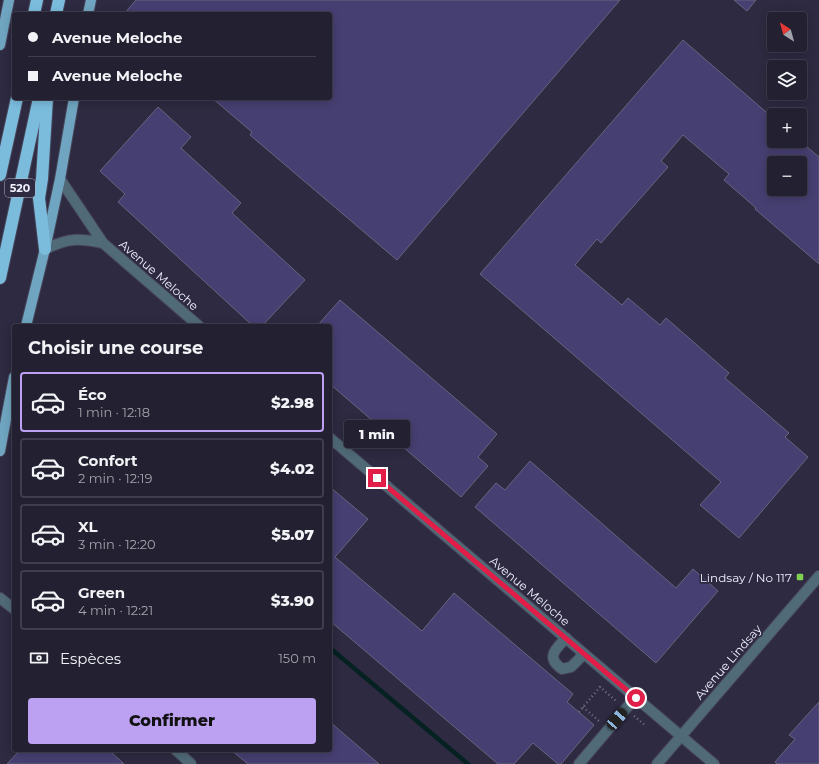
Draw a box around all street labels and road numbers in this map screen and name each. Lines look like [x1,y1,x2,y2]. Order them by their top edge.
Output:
road number: 520 [5,179,35,197]
street label: Avenue Meloche [116,237,202,313]
street label: Avenue Meloche [487,553,573,629]
street label: Avenue Lindsay [691,621,765,702]

